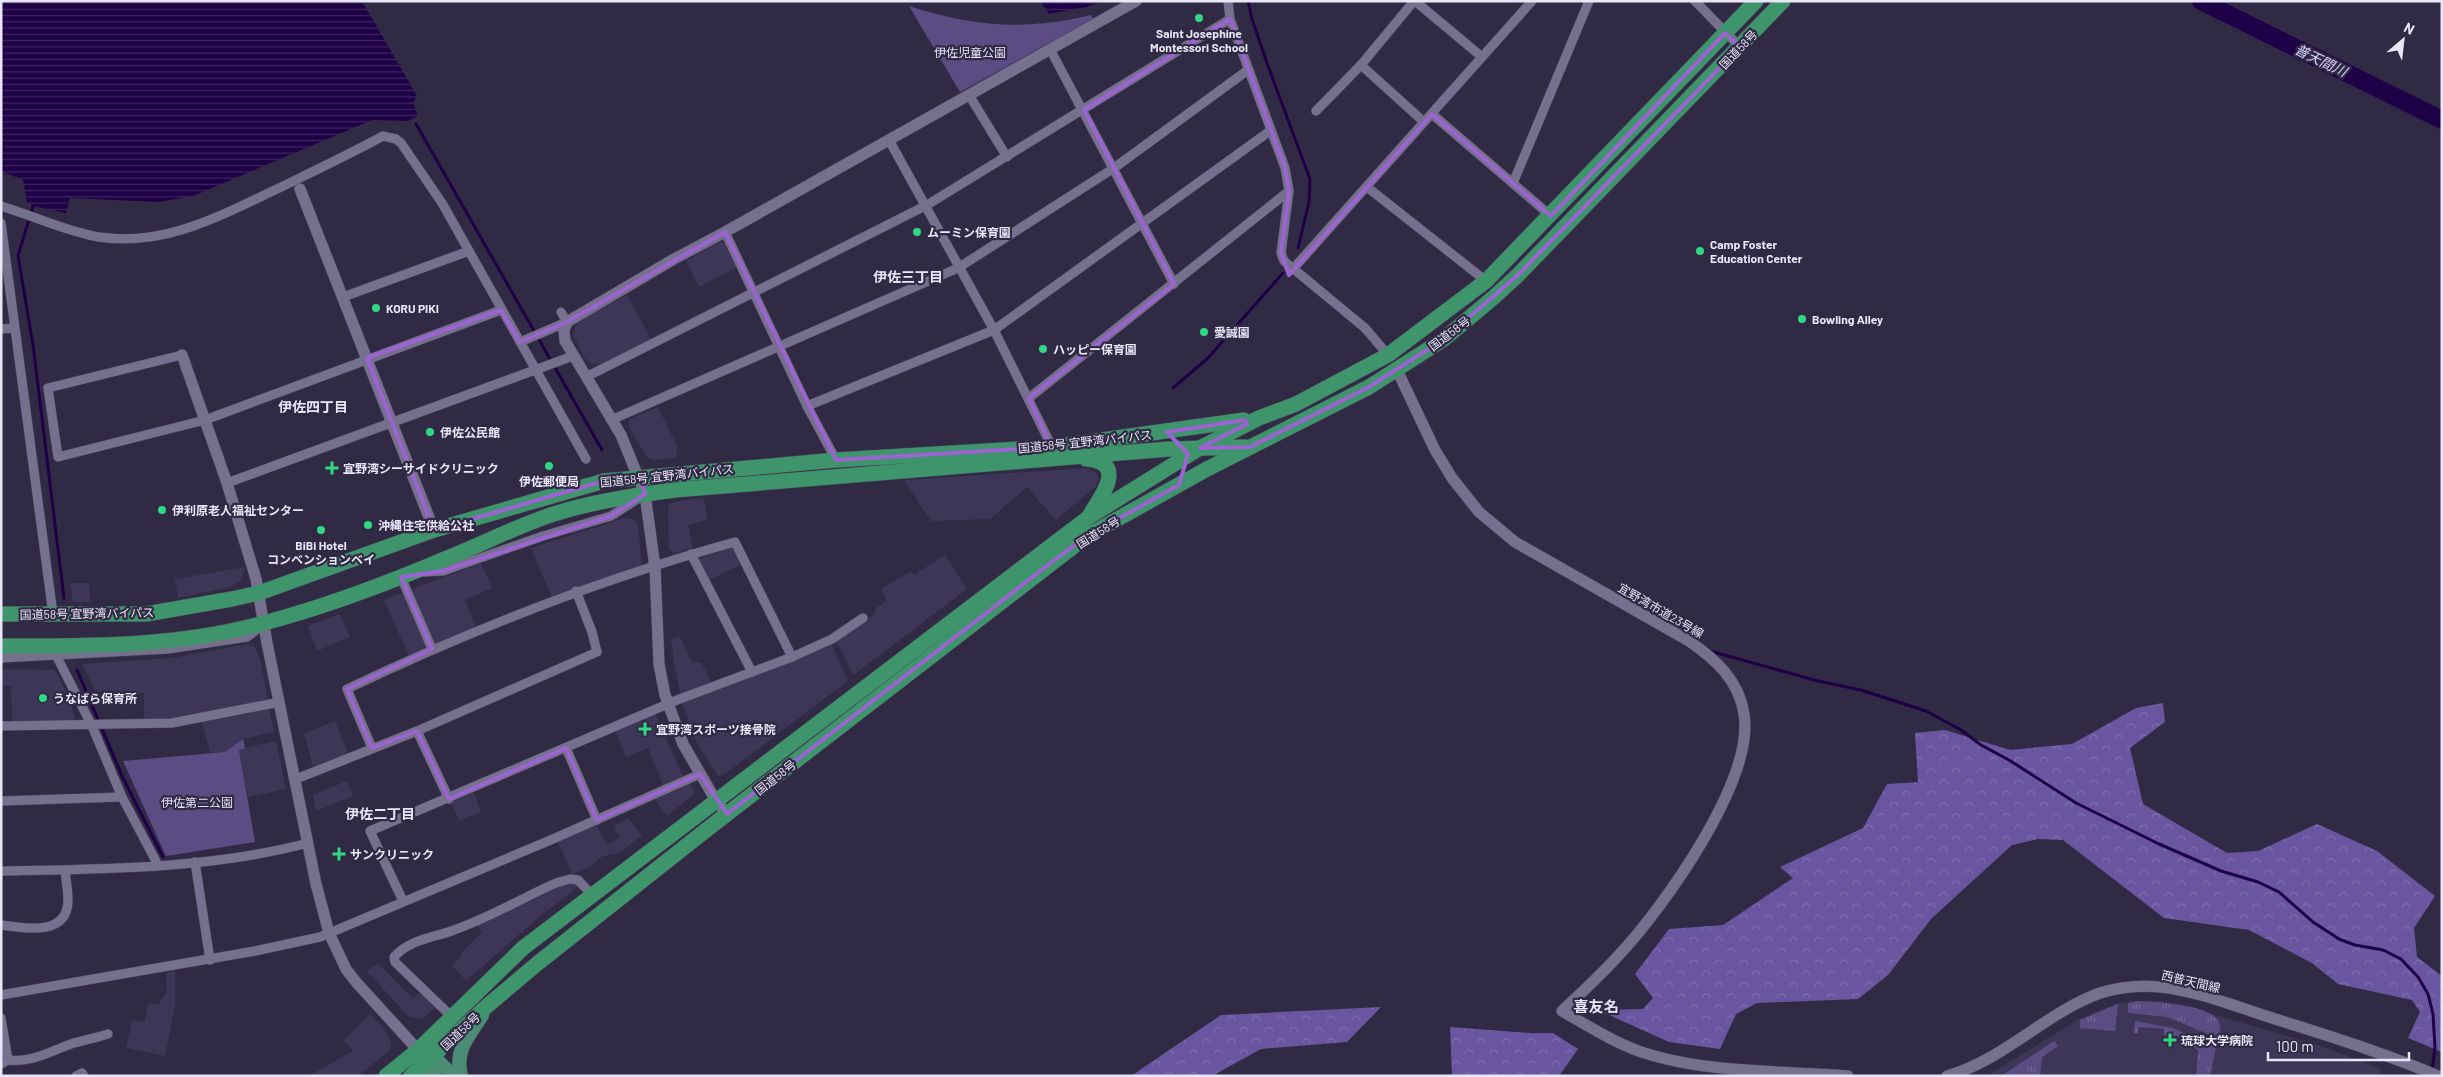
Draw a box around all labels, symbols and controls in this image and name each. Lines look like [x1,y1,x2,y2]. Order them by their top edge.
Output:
marker: Saint Josephine Montessori School [1193,12,1205,24]
north arrow [2378,15,2428,65]
text: N [2401,18,2417,38]
place label: Saint Josephine Montessori School [1150,26,1248,54]
street label: 国道58号 [1716,27,1760,71]
water label: 普天間川 [2292,40,2352,81]
park label: 伊佐児童公園 [934,45,1006,59]
place label: ムーミン保育園 [927,225,1011,239]
marker: ムーミン保育園 [911,226,923,238]
place label: Camp Foster Education Center [1710,237,1803,265]
marker: Camp Foster Education Center [1694,245,1706,257]
district label: 伊佐三丁目 [873,268,943,285]
place label: KORU PIKI [386,301,439,315]
marker: KORU PIKI [370,302,382,314]
place label: Bowling Alley [1812,312,1883,326]
street label: 国道58号 [1425,313,1473,353]
marker: Bowling Alley [1796,313,1808,325]
place label: 愛誠園 [1214,325,1250,339]
marker: 愛誠園 [1198,326,1210,338]
place label: ハッピー保育園 [1053,342,1137,356]
marker: ハッピー保育園 [1037,343,1049,355]
district label: 伊佐四丁目 [278,398,348,415]
place label: 伊佐公民館 [440,425,500,439]
marker: 伊佐公民館 [424,426,436,438]
street label: 国道58号 宜野湾バイパス [1017,427,1153,455]
marker: 伊佐郵便局 [543,460,555,472]
marker: 宜野湾シーサイドクリニック [325,461,339,475]
place label: 宜野湾シーサイドクリニック [343,461,499,475]
street label: 国道58号 宜野湾バイパス [599,461,735,489]
place label: 伊佐郵便局 [519,474,579,488]
place label: 伊利原老人福祉センター [172,503,304,517]
marker: 伊利原老人福祉センター [156,504,168,516]
street label: 国道58号 [1074,513,1122,551]
place label: 沖縄住宅供給公社 [378,518,474,532]
marker: 沖縄住宅供給公社 [362,519,374,531]
marker: BiBi Hotel コンベンションベイ [315,524,327,536]
place label: BiBi Hotel コンベンションベイ [267,538,375,566]
street label: 宜野湾市道23号線 [1616,580,1706,640]
street label: 国道58号 宜野湾バイパス [20,605,154,621]
place label: うなばら保育所 [53,691,137,705]
marker: うなばら保育所 [37,692,49,704]
marker: 宜野湾スポーツ接骨院 [638,722,652,736]
place label: 宜野湾スポーツ接骨院 [656,722,776,736]
street label: 国道58号 [752,757,798,797]
park label: 伊佐第二公園 [161,795,233,809]
district label: 伊佐二丁目 [345,805,415,822]
marker: サンクリニック [332,847,346,861]
place label: サンクリニック [350,847,434,861]
street label: 西普天間線 [2160,967,2222,995]
district label: 喜友名 [1573,997,1619,1015]
street label: 国道58号 [438,1009,482,1053]
scale bar [2268,1030,2409,1062]
marker: 琉球大学病院 [2163,1033,2177,1047]
place label: 琉球大学病院 [2181,1033,2253,1047]
text: 100 m [2276,1037,2314,1055]

